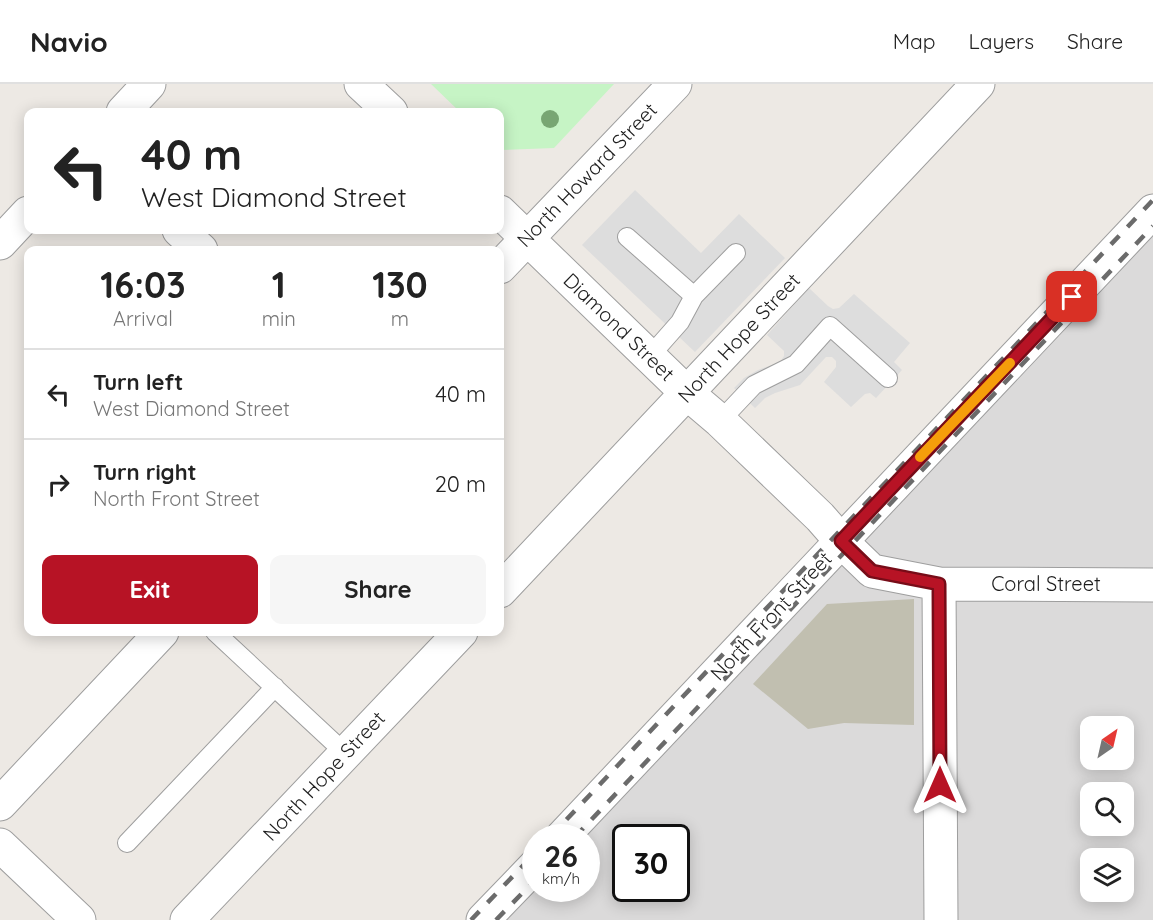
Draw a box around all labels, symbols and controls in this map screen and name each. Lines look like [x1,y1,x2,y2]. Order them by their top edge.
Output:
text: Navio [30,24,108,59]
text: Map [893,28,936,54]
text: Layers [969,28,1034,54]
text: Share [1067,28,1123,54]
street label: North Howard Street [511,97,662,252]
text: 40 m [141,128,242,181]
icon: left [42,132,120,210]
text: West Diamond Street [141,180,407,214]
text: 16:03 [100,262,186,307]
text: 1 [272,262,286,307]
text: 130 [372,262,428,307]
street label: Diamond Street [559,267,680,386]
street label: North Hope Street [672,268,805,408]
pin [1046,271,1097,322]
icon: arrive [1055,280,1088,313]
text: Arrival [113,306,173,331]
text: min [262,306,296,331]
text: m [391,306,409,331]
text: Turn left [93,368,183,396]
icon: left [42,378,75,411]
text: 40 m [435,380,486,408]
text: West Diamond Street [93,396,290,421]
text: Turn right [93,458,197,486]
icon: right [42,468,75,501]
text: 20 m [435,470,486,498]
text: North Front Street [93,486,260,511]
street label: North Front Street [705,546,837,685]
button: Exit [42,555,258,624]
button: Share [270,555,486,624]
street label: Coral Street [991,571,1101,596]
street label: North Hope Street [257,706,390,846]
north arrow [1080,716,1134,770]
map controls [1080,716,1134,902]
position arrow [908,753,972,817]
button: search [1080,782,1134,836]
speed limit sign: 30 [612,824,690,902]
text: 26 [544,837,578,875]
button: layers [1080,848,1134,902]
text: km/h [542,869,580,888]

